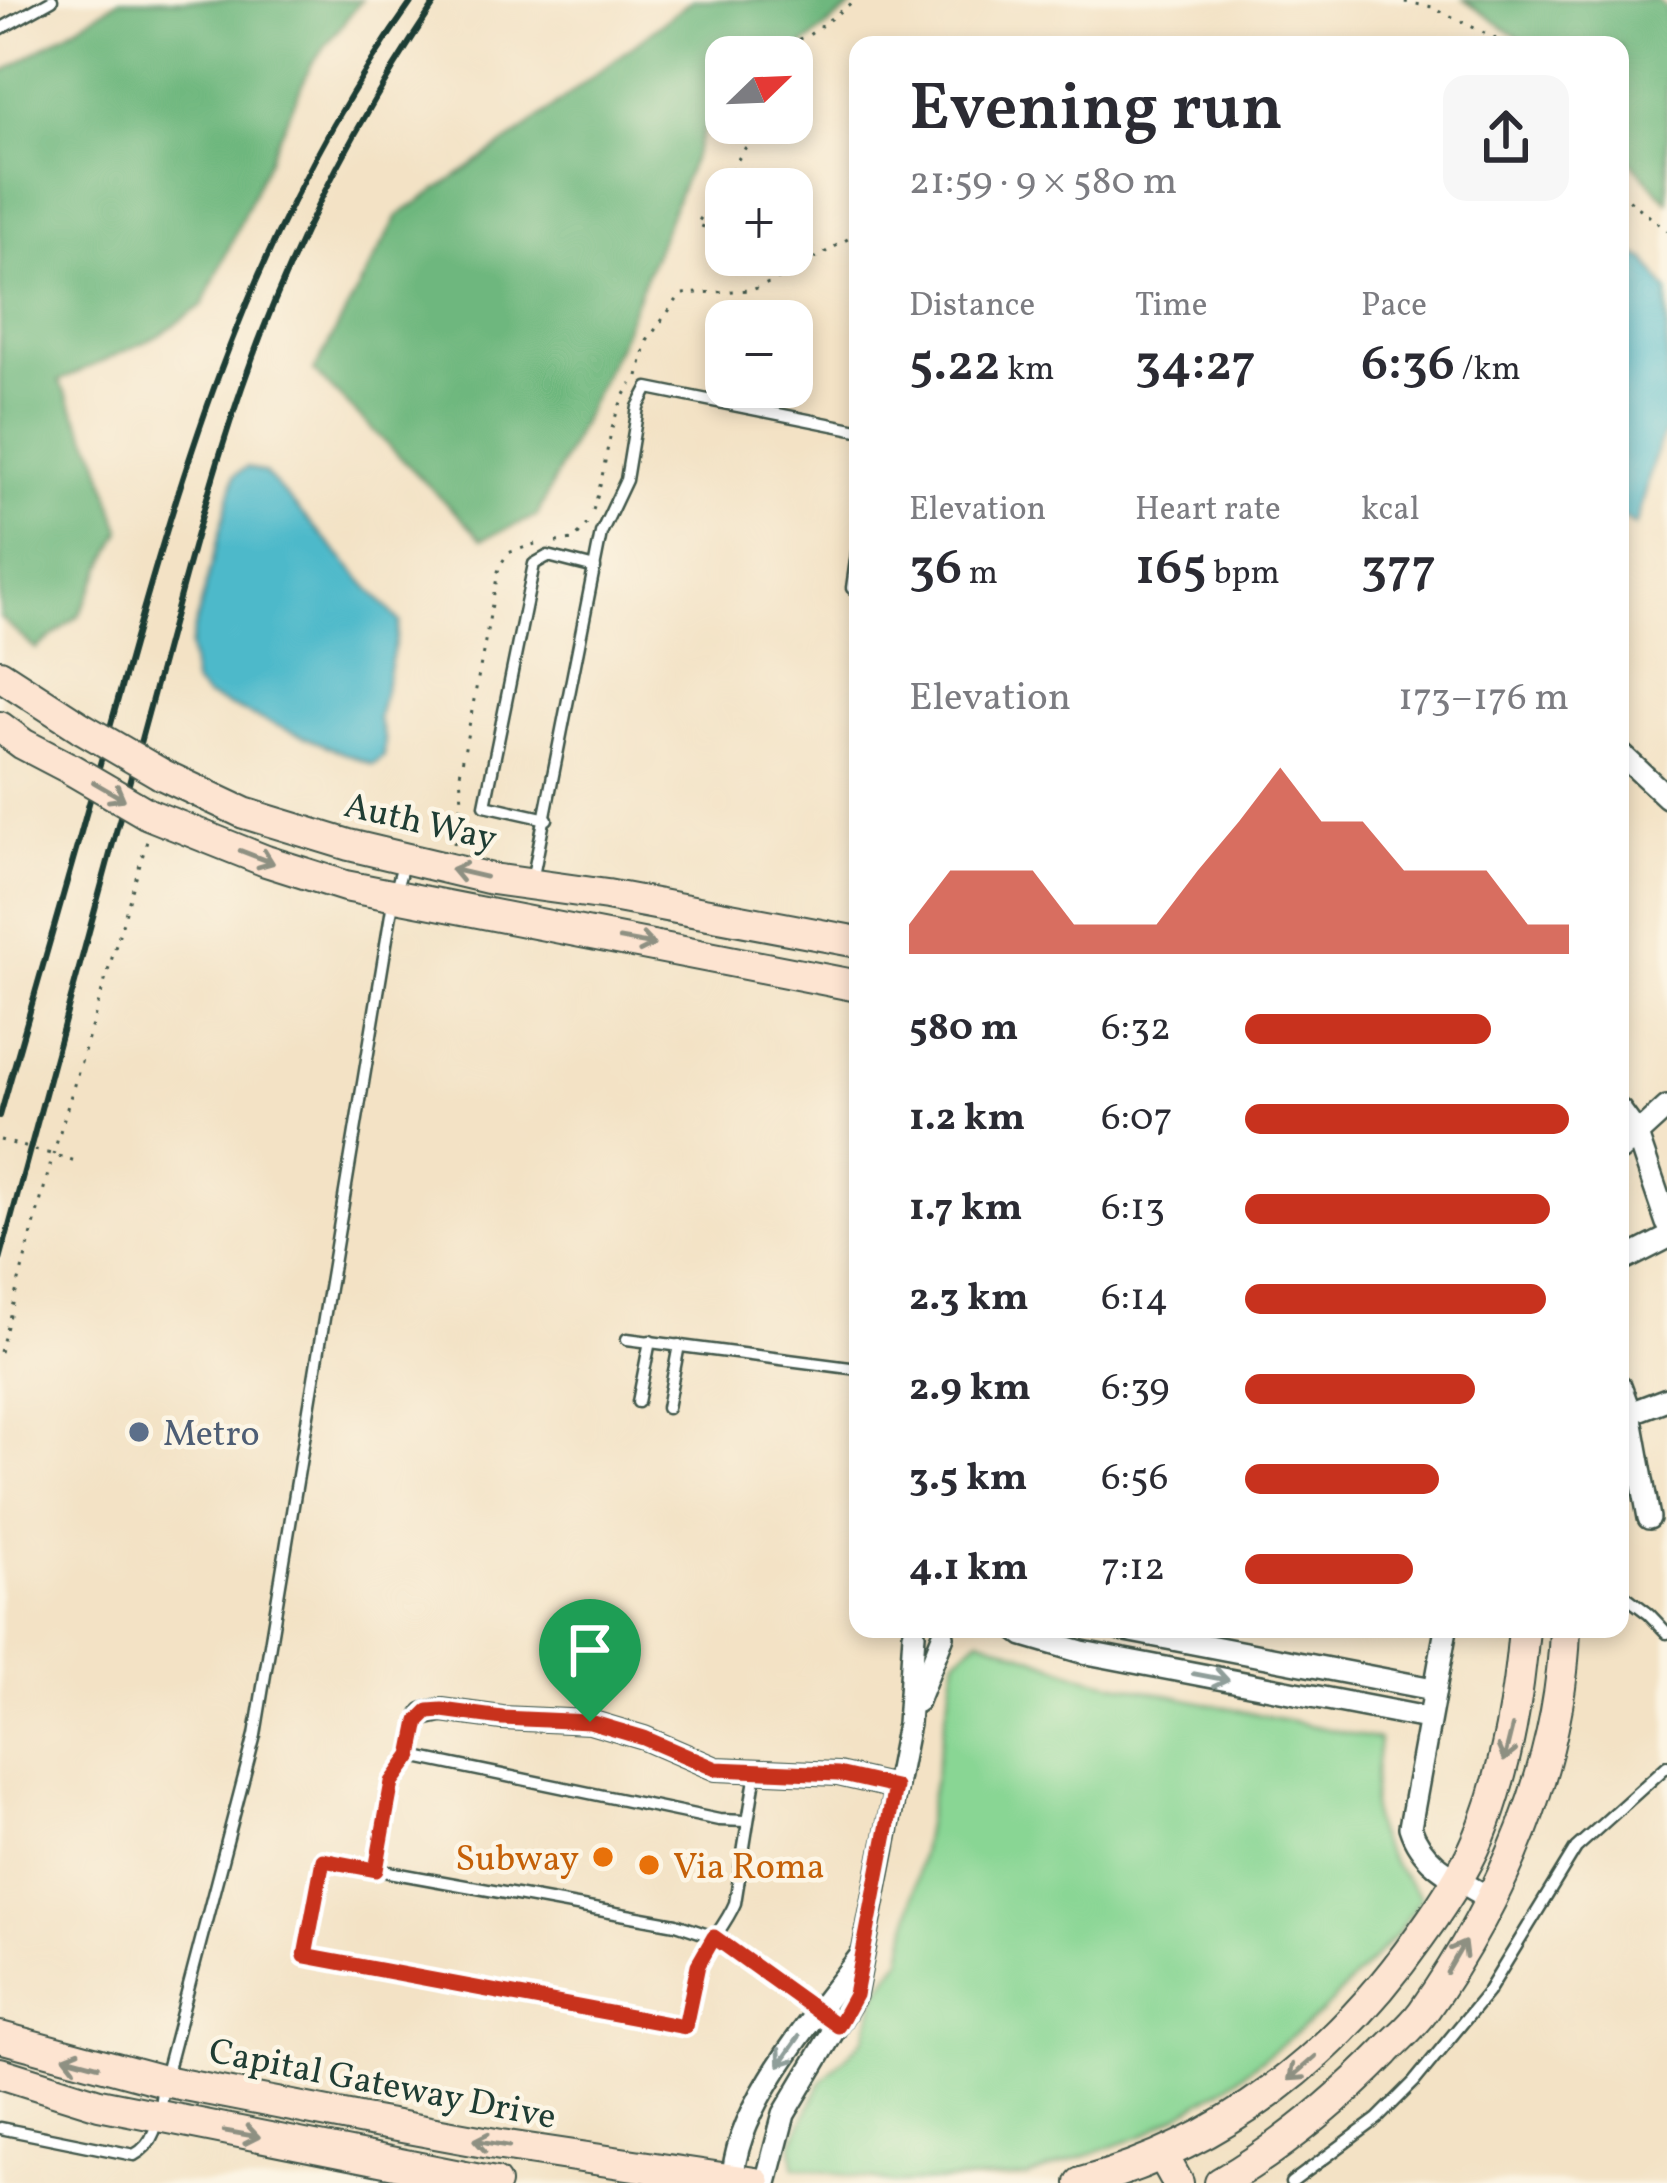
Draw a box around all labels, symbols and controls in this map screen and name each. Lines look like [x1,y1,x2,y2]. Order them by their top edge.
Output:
north arrow [705,36,813,144]
map controls [705,36,813,408]
text: Evening run [909,65,1283,157]
button: share [1443,75,1569,201]
text: 21:59 · 9 × 580 m [909,156,1177,210]
button: + [705,168,813,276]
text: Distance [909,284,1035,330]
text: Time [1135,284,1207,330]
text: Pace [1361,284,1427,330]
button: − [705,300,813,408]
text: 5.22 [909,330,1001,401]
text: 34:27 [1135,330,1256,401]
text: 6:36 [1361,330,1455,401]
text: km [1001,348,1055,394]
text: /km [1455,348,1521,394]
text: Elevation [909,488,1046,534]
text: Heart rate [1135,488,1281,534]
text: kcal [1361,488,1420,534]
text: 36 [909,534,962,605]
text: 165 [1135,534,1207,605]
text: 377 [1361,534,1436,605]
text: m [962,552,998,598]
text: bpm [1207,552,1280,598]
text: Elevation [909,672,1071,726]
text: 173–176 m [1398,672,1569,726]
one-way arrow [91,780,126,804]
street label: Auth Way [339,782,501,866]
one-way arrow [238,848,275,870]
one-way arrow [449,861,487,883]
one-way arrow [617,932,656,954]
text: 580 m [909,1002,1019,1056]
text: 6:32 [1101,1002,1171,1056]
text: 1.2 km [909,1092,1025,1146]
text: 6:07 [1101,1092,1172,1146]
text: 1.7 km [909,1182,1022,1236]
text: 6:13 [1101,1182,1165,1236]
text: 2.3 km [909,1272,1029,1326]
text: 6:14 [1101,1272,1168,1326]
text: 2.9 km [909,1362,1031,1416]
text: 6:39 [1101,1362,1169,1416]
place label: Metro [163,1411,260,1461]
marker: Metro [126,1419,152,1445]
text: 3.5 km [909,1452,1028,1506]
text: 6:56 [1101,1452,1168,1506]
text: 4.1 km [909,1542,1029,1596]
text: 7:12 [1101,1542,1165,1596]
pin [539,1599,641,1722]
icon: arrive [557,1617,623,1683]
one-way arrow [1190,1667,1229,1689]
one-way arrow [1496,1725,1518,1763]
place label: Subway [455,1836,579,1886]
marker: Subway [590,1844,616,1870]
place label: Via Roma [673,1844,825,1894]
marker: Via Roma [636,1852,662,1878]
one-way arrow [1444,1941,1468,1975]
street label: Capital Gateway Drive [205,2028,560,2144]
one-way arrow [777,2034,802,2067]
one-way arrow [63,2048,101,2070]
one-way arrow [1287,2053,1318,2081]
one-way arrow [222,2124,261,2146]
one-way arrow [472,2131,511,2154]

